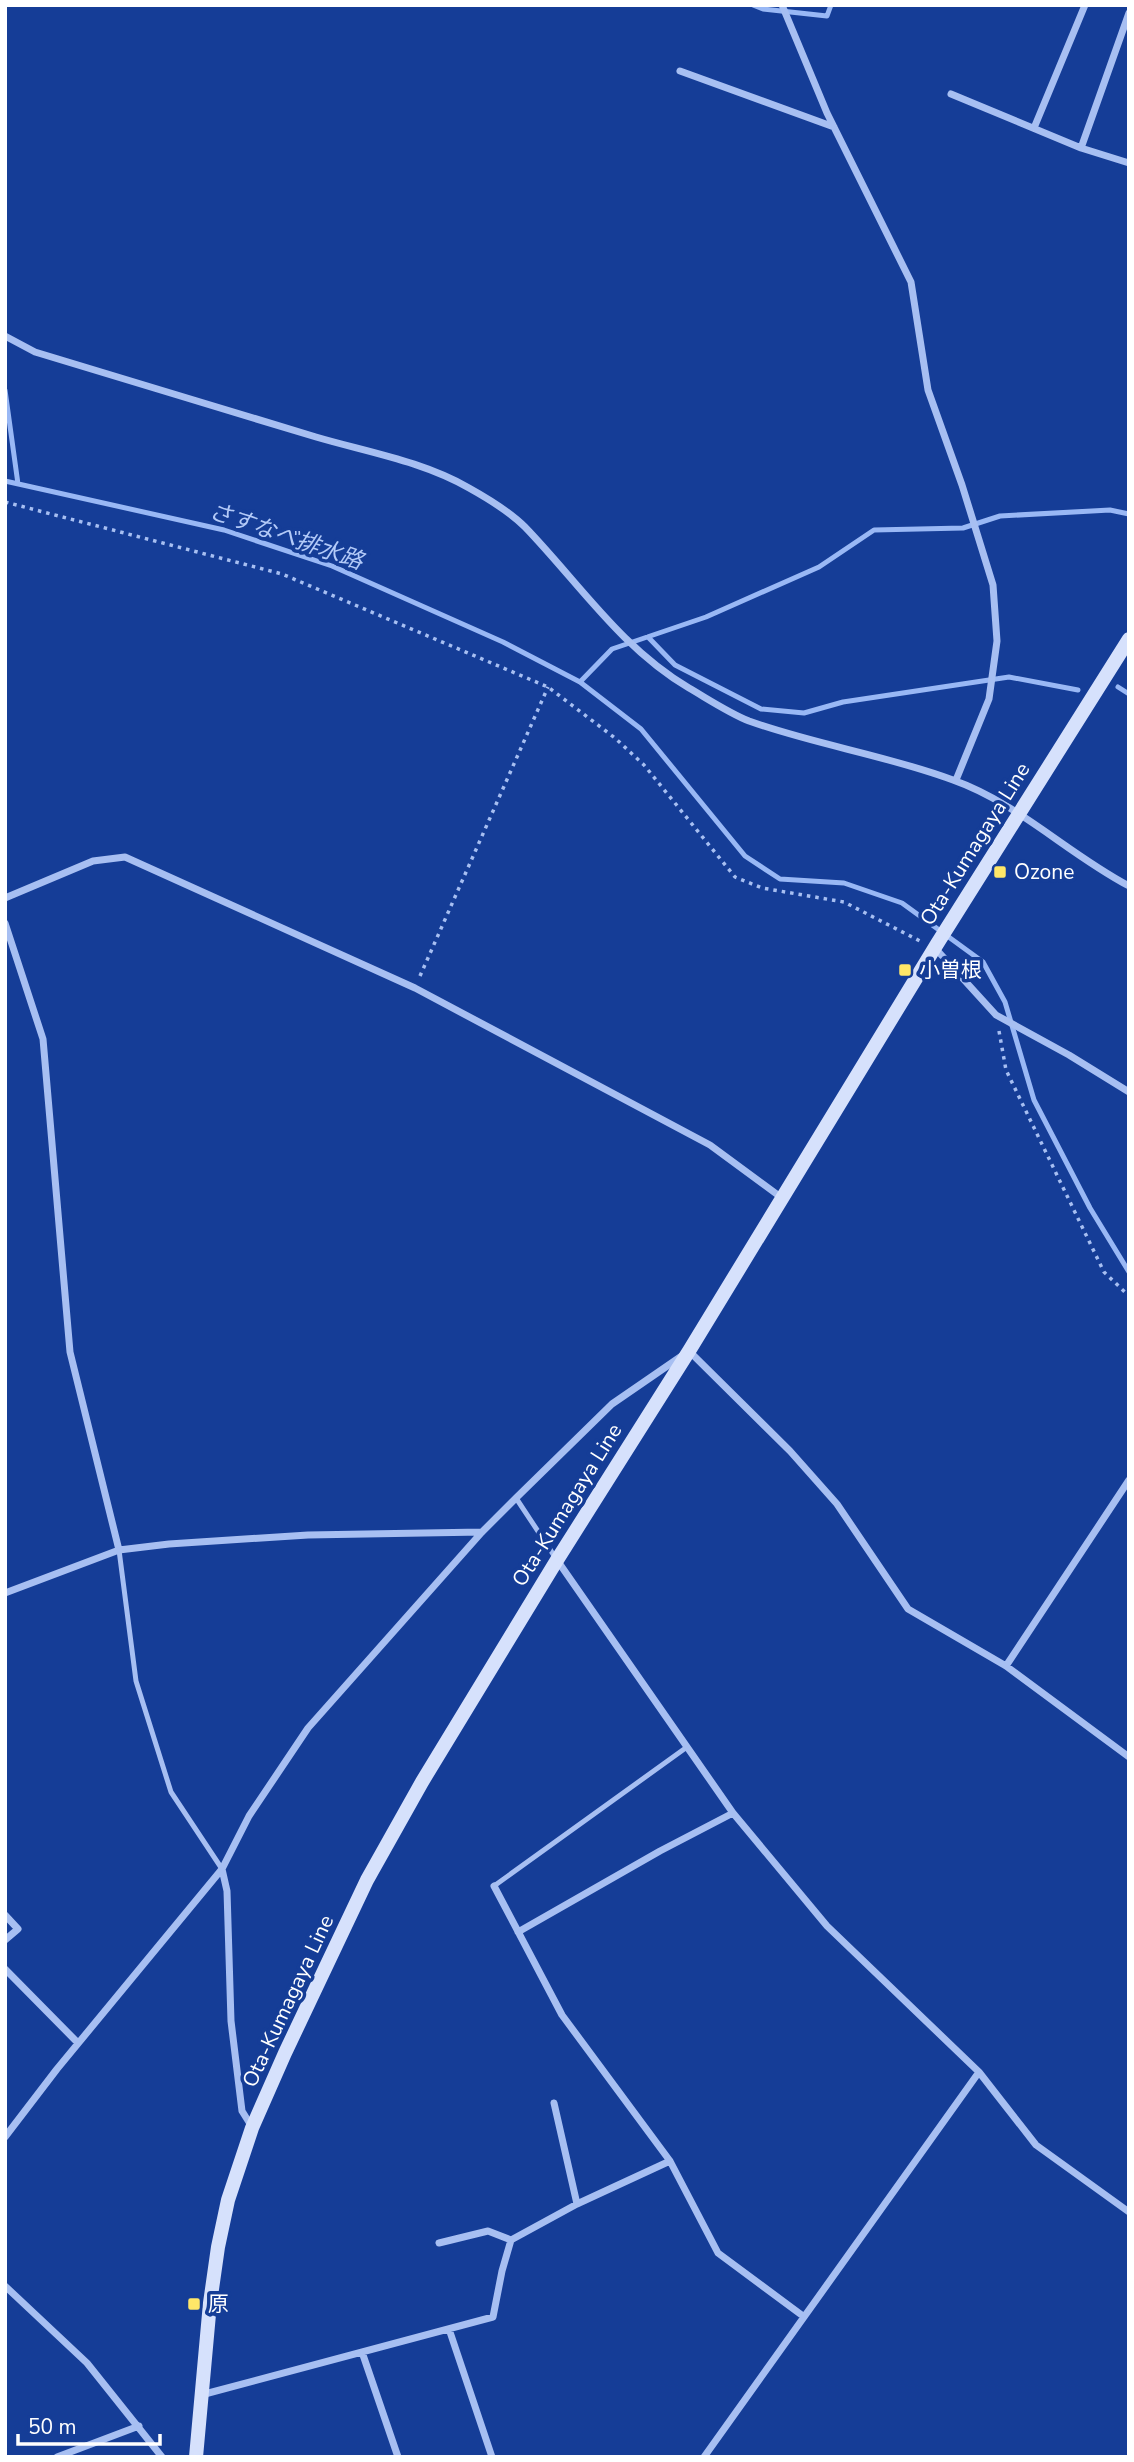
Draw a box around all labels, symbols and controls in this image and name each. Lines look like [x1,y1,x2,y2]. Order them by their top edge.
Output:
water label: さすなべ排水路 [205,495,369,578]
street label: Ota-Kumagaya Line [914,757,1036,931]
place label: Ozone [1014,858,1074,886]
marker: Ozone [992,864,1008,880]
place label: 小曽根 [919,956,982,984]
marker: 小曽根 [897,962,913,978]
street label: Ota-Kumagaya Line [506,1418,628,1592]
street label: Ota-Kumagaya Line [236,1910,340,2092]
place label: 原 [208,2290,229,2318]
marker: 原 [186,2296,202,2312]
scale bar [18,2402,159,2446]
text: 50 m [28,2413,77,2441]

